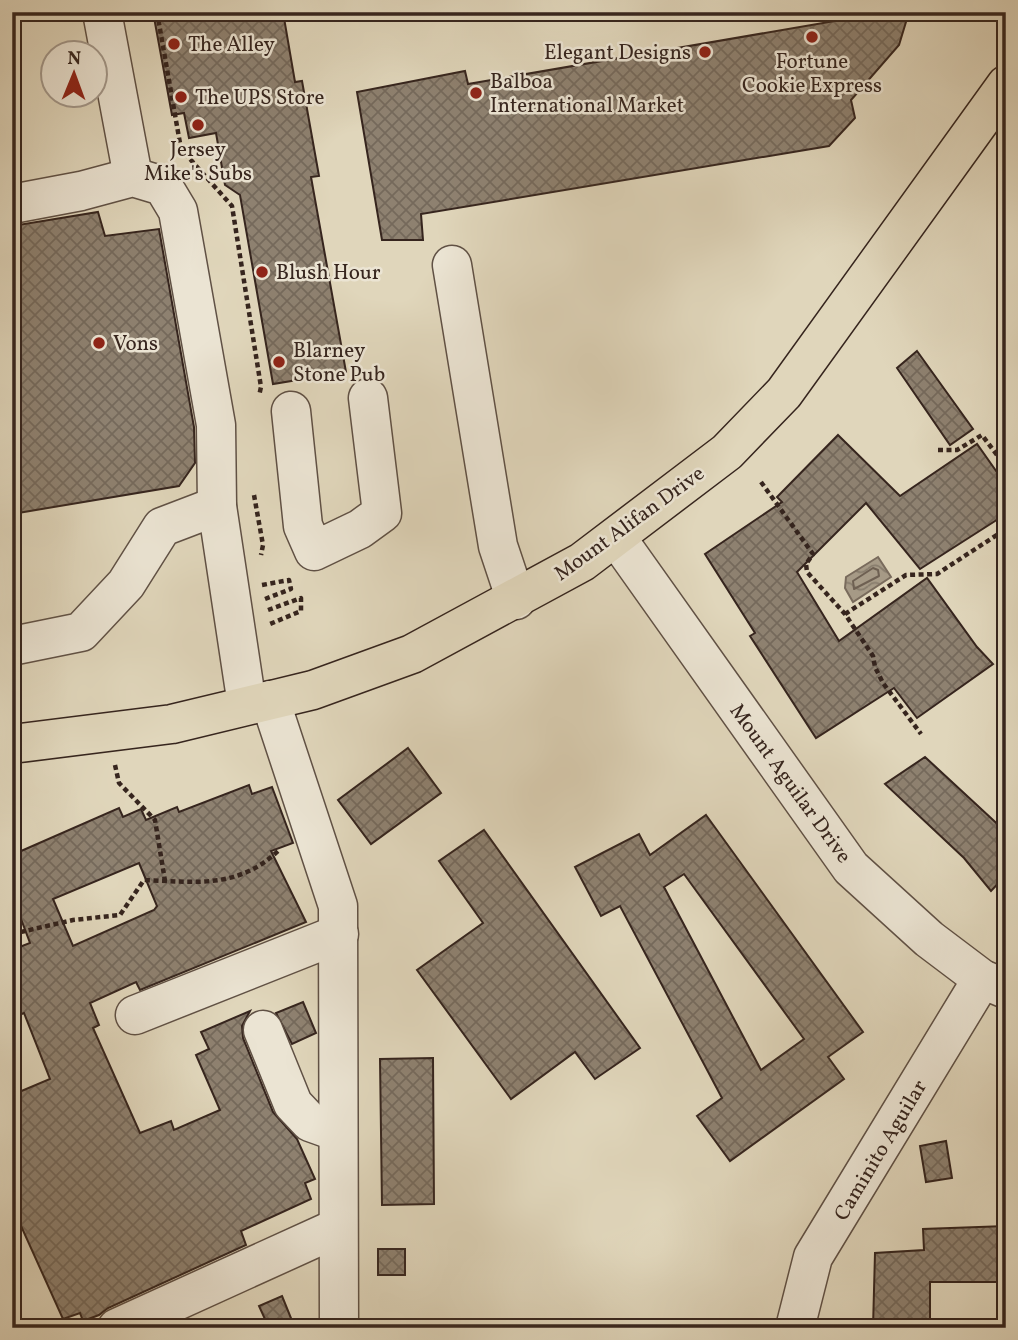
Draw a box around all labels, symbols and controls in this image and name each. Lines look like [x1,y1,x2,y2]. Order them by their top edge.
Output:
marker: Fortune Cookie Express [804,29,820,45]
place label: The Alley [188,31,276,60]
marker: The Alley [166,36,182,52]
north arrow [38,38,108,108]
place label: Elegant Designs [544,39,691,68]
marker: Elegant Designs [697,44,713,60]
text: N [67,46,82,72]
place label: Fortune Cookie Express [742,48,882,101]
place label: Balboa International Market [490,68,684,121]
place label: The UPS Store [195,84,324,113]
marker: Balboa International Market [468,85,484,101]
marker: The UPS Store [173,89,189,105]
marker: Jersey Mike's Subs [190,117,206,133]
place label: Jersey Mike's Subs [144,136,252,189]
place label: Blush Hour [276,259,381,288]
marker: Blush Hour [254,264,270,280]
place label: Vons [113,330,158,359]
marker: Vons [91,335,107,351]
place label: Blarney Stone Pub [293,337,385,390]
marker: Blarney Stone Pub [271,354,287,370]
street label: Mount Alifan Drive [549,460,711,589]
street label: Mount Aguilar Drive [722,698,858,870]
street label: Caminito Aguilar [828,1075,935,1227]

